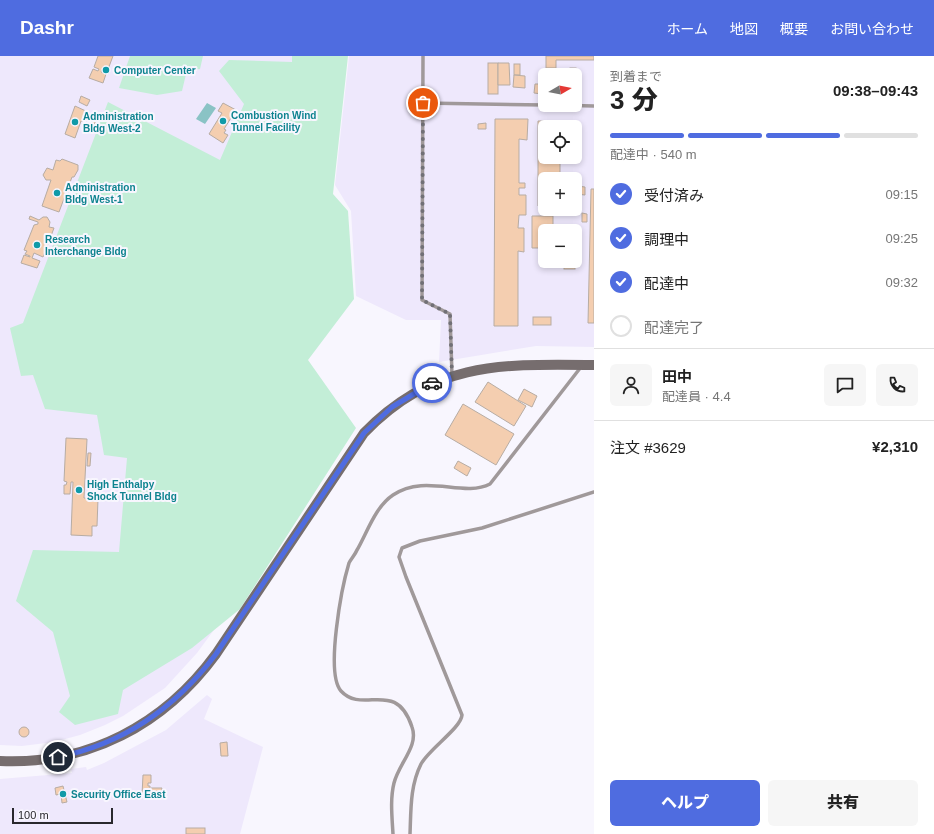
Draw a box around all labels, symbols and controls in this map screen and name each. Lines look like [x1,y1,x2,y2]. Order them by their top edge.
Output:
text: Dashr [20,17,74,38]
text: ホーム [666,21,708,37]
text: 地図 [730,21,758,37]
text: 概要 [780,21,808,37]
text: お問い合わせ [830,21,914,37]
marker: Computer Center [101,65,111,75]
place label: Computer Center [114,65,196,76]
north arrow [538,68,582,112]
map controls [538,68,582,268]
text: 到着まで [610,69,662,84]
text: 09:38–09:43 [833,82,918,99]
text: 3 分 [610,85,658,115]
pin [406,86,440,120]
icon: bag [412,92,434,114]
place label: Combustion Wind Tunnel Facility [231,110,316,133]
place label: Administration Bldg West-2 [83,111,154,134]
marker: Combustion Wind Tunnel Facility [218,116,228,126]
marker: Administration Bldg West-2 [70,117,80,127]
button: locate [538,120,582,164]
text: 配達中 · 540 m [610,147,697,162]
button: + [538,172,582,216]
place label: Administration Bldg West-1 [65,182,136,205]
icon: check [610,183,632,205]
text: 受付済み [644,187,704,204]
text: 09:15 [885,187,918,202]
marker: Administration Bldg West-1 [52,188,62,198]
button: − [538,224,582,268]
icon: check [610,227,632,249]
text: 調理中 [644,231,689,248]
text: 09:25 [885,231,918,246]
place label: Research Interchange Bldg [45,234,127,257]
marker: Research Interchange Bldg [32,240,42,250]
icon: check [610,271,632,293]
text: 配達中 [644,275,689,292]
text: 09:32 [885,275,918,290]
text: 配達完了 [644,319,704,336]
courier [412,363,452,403]
button: person [610,364,652,406]
button: chat [824,364,866,406]
button: phone [876,364,918,406]
text: 田中 [662,368,692,385]
icon: car [421,372,443,394]
text: 配達員 · 4.4 [662,389,731,404]
text: ¥2,310 [872,438,918,455]
text: 注文 #3629 [610,439,686,456]
place label: High Enthalpy Shock Tunnel Bldg [87,479,177,502]
marker: High Enthalpy Shock Tunnel Bldg [74,485,84,495]
pin [41,740,75,774]
icon: home [47,746,69,768]
button: ヘルプ [610,780,760,826]
button: 共有 [768,780,918,826]
marker: Security Office East [58,789,68,799]
place label: Security Office East [71,789,166,800]
scale bar [12,806,113,825]
text: 100 m [18,809,49,821]

